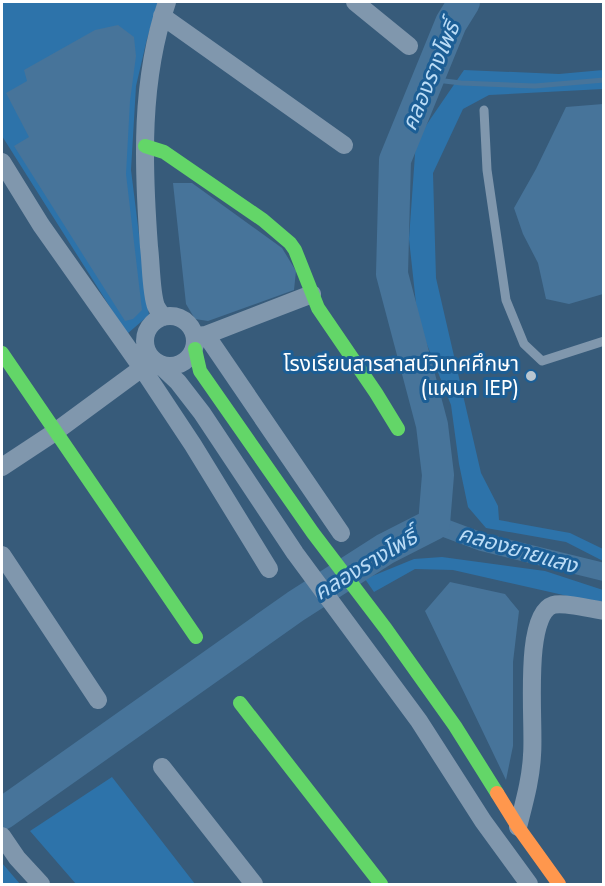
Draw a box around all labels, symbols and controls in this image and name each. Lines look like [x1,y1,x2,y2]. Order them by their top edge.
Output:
water label: คลองรางโพธิ์ [393,11,470,135]
place label: โรงเรียนสารสาสน์วิเทศศึกษา (แผนก IEP) [283,349,519,403]
marker: โรงเรียนสารสาสน์วิเทศศึกษา (แผนก IEP) [524,369,538,383]
water label: คลองรางโพธิ์ [307,517,428,607]
water label: คลองยายแสง [455,517,582,582]

